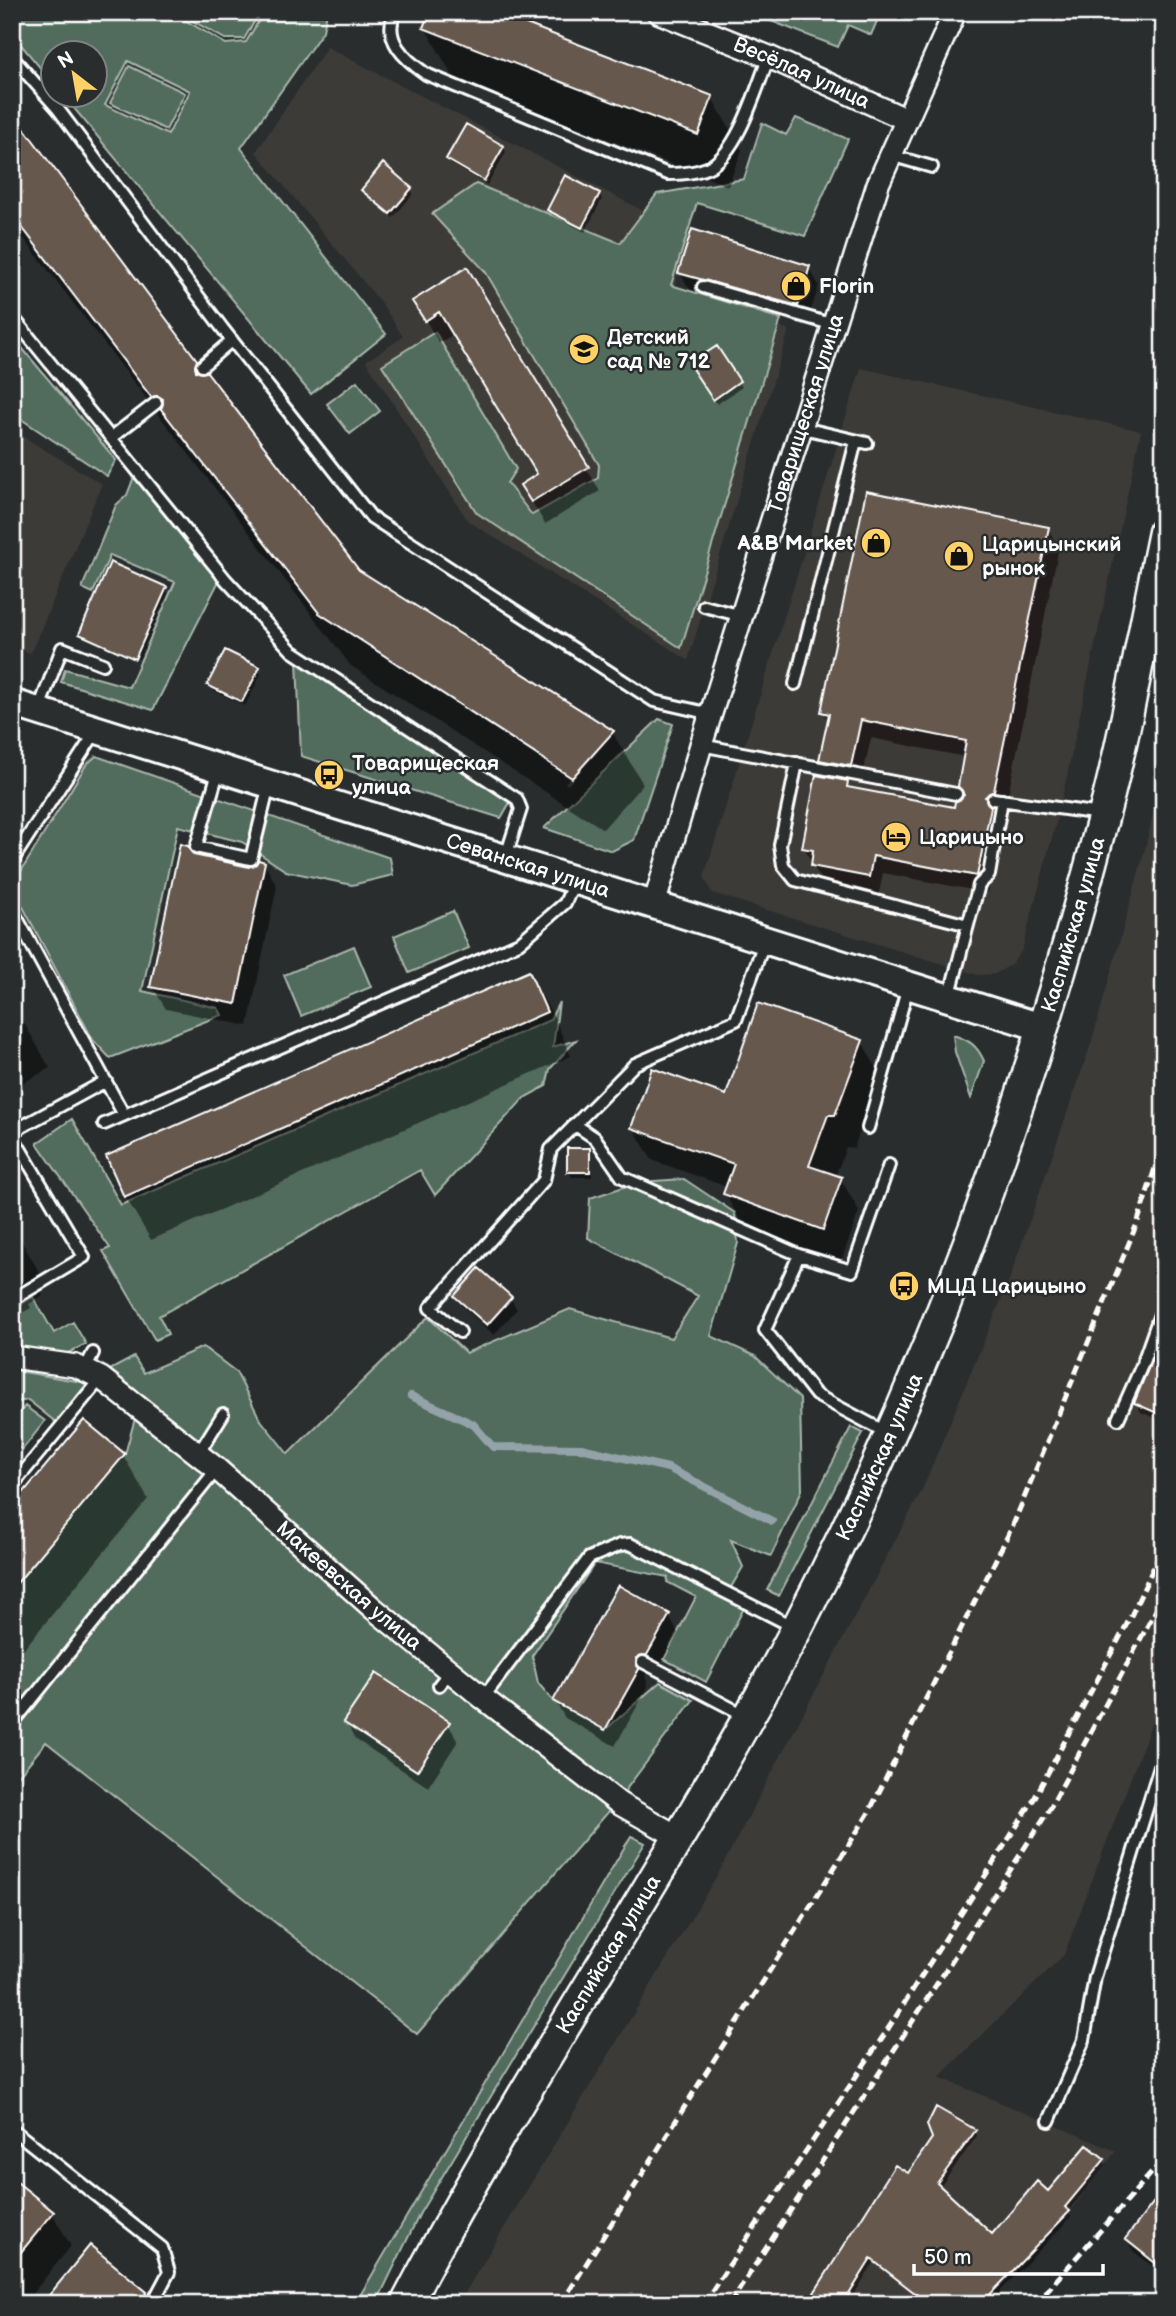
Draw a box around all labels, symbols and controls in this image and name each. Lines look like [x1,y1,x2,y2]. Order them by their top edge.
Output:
street label: Весёлая улица [730,32,874,115]
north arrow [38,38,108,108]
text: N [54,47,78,74]
shop icon: Florin [779,269,813,303]
place label: Florin [819,274,874,299]
street label: Товарищеская улица [763,310,849,517]
place label: Детский сад № 712 [607,325,711,374]
school or university icon: Детский сад № 712 [567,332,601,366]
shop icon: A&B Market [859,526,893,560]
place label: A&B Market [737,531,853,556]
place label: Царицынский рынок [982,532,1121,581]
shop icon: Царицынский рынок [942,539,976,573]
place label: Товарищеская улица [352,751,499,800]
bus stop icon: Товарищеская улица [312,758,346,792]
hotel icon: Царицыно [879,820,913,854]
place label: Царицыно [919,825,1024,850]
street label: Севанская улица [443,828,613,904]
street label: Каспийская улица [1036,834,1111,1016]
bus stop icon: МЦД Царицыно [887,1269,921,1303]
place label: МЦД Царицыно [927,1274,1086,1299]
street label: Каспийская улица [831,1369,929,1545]
street label: Макеевская улица [271,1516,427,1656]
street label: Каспийская улица [551,1870,667,2039]
scale bar [914,2232,1102,2276]
text: 50 m [924,2245,971,2270]

